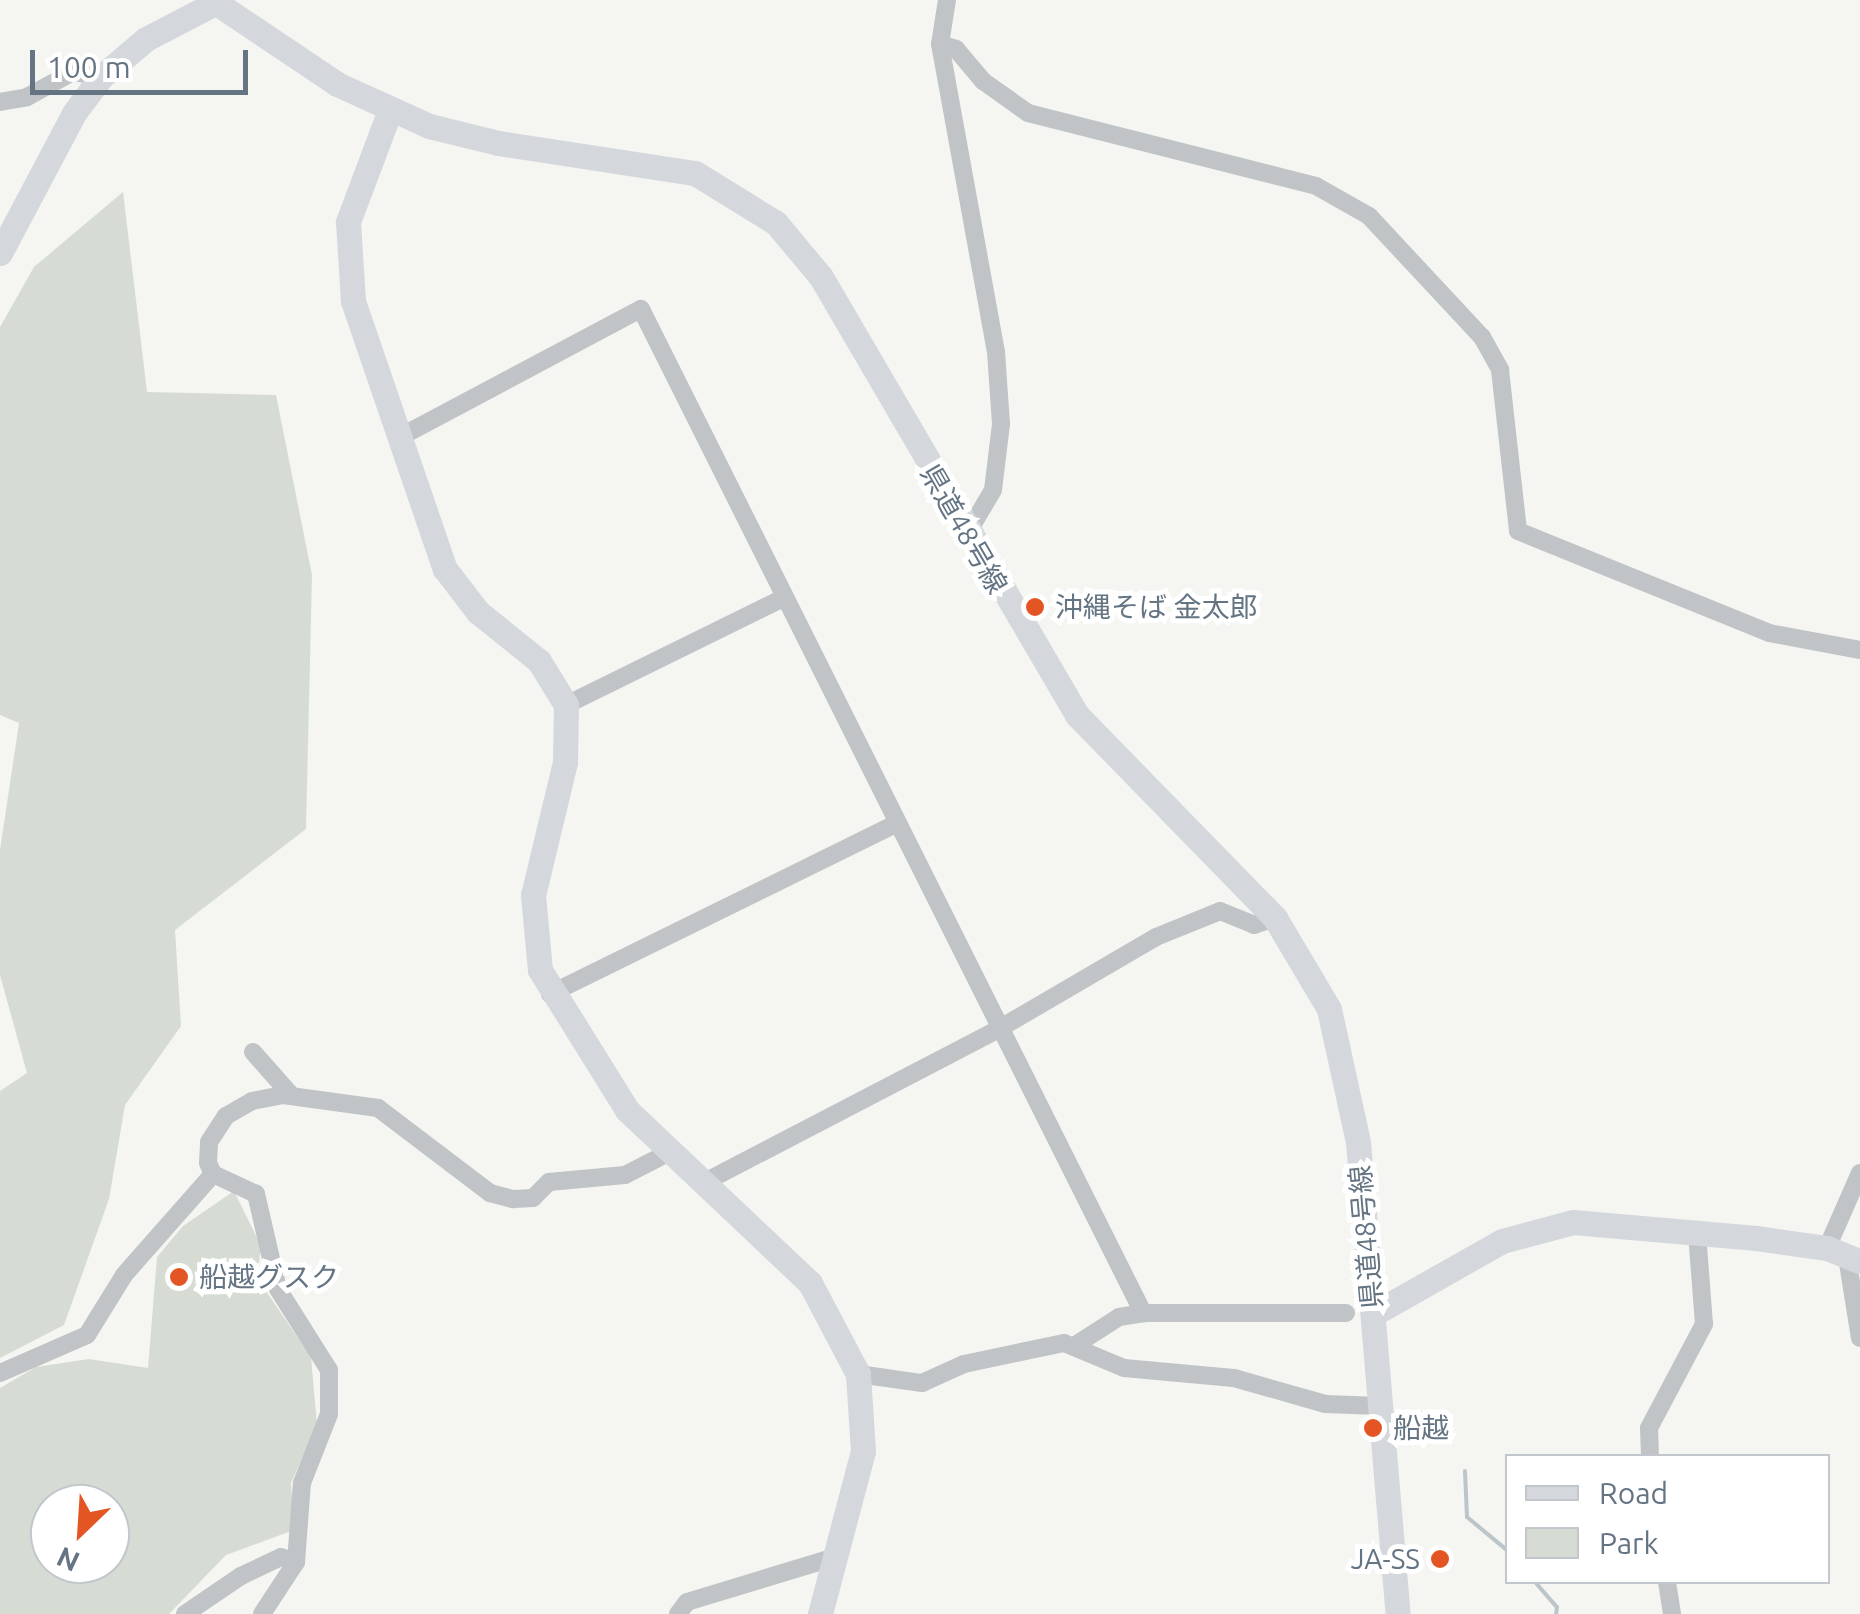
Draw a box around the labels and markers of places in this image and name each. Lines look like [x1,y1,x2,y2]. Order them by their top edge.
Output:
place label: 沖縄そば 金太郎 [1055,590,1257,624]
marker: 沖縄そば 金太郎 [1024,596,1046,618]
place label: 船越グスク [199,1260,339,1294]
marker: 船越グスク [168,1266,190,1288]
place label: 船越 [1393,1411,1449,1445]
marker: 船越 [1362,1417,1384,1439]
place label: JA-SS [1351,1542,1420,1576]
marker: JA-SS [1429,1548,1451,1570]

